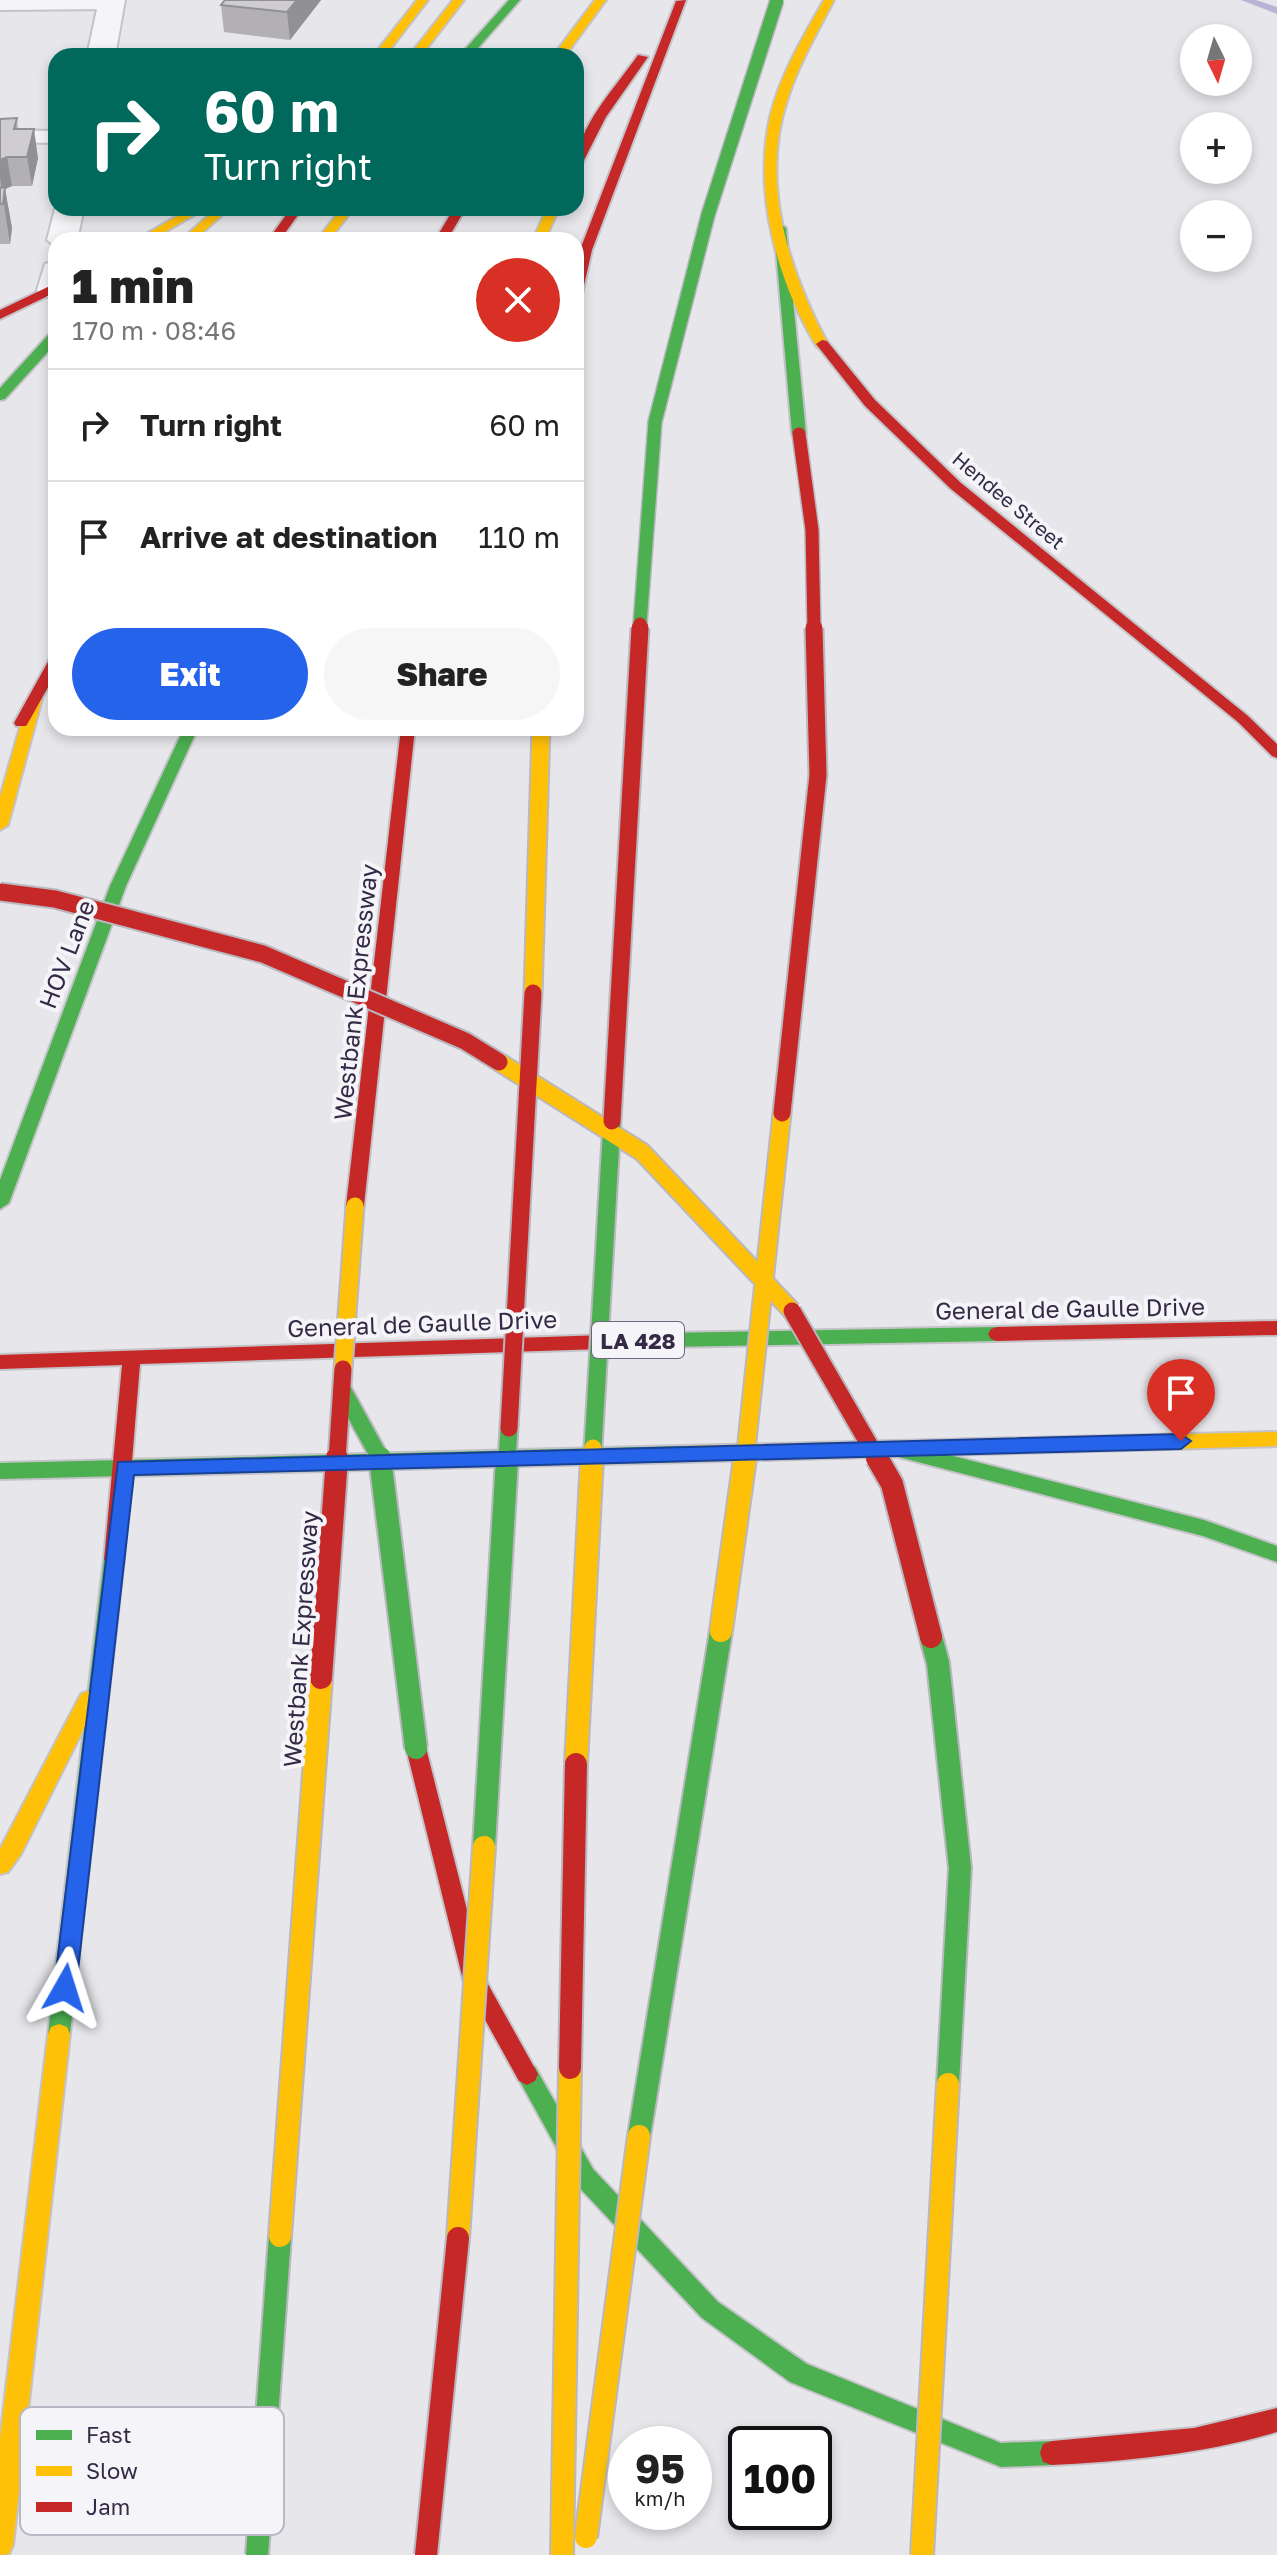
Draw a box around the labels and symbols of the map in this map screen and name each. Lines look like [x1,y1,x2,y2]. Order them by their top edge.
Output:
north arrow [1180,24,1252,96]
street label: Hendee Street [948,446,1070,554]
street label: Westbank Expressway [327,862,383,1122]
street label: HOV Lane [32,896,100,1012]
street label: General de Gaulle Drive [935,1291,1205,1325]
street label: General de Gaulle Drive [287,1304,557,1342]
road number: LA 428 [592,1322,684,1358]
pin [1147,1359,1215,1441]
street label: Westbank Expressway [277,1510,323,1768]
position arrow [23,1946,107,2030]
legend [20,2407,284,2535]
text: Fast [86,2421,132,2448]
speed limit sign: 100 [728,2426,832,2530]
text: Slow [86,2457,138,2484]
text: Jam [86,2493,130,2520]

